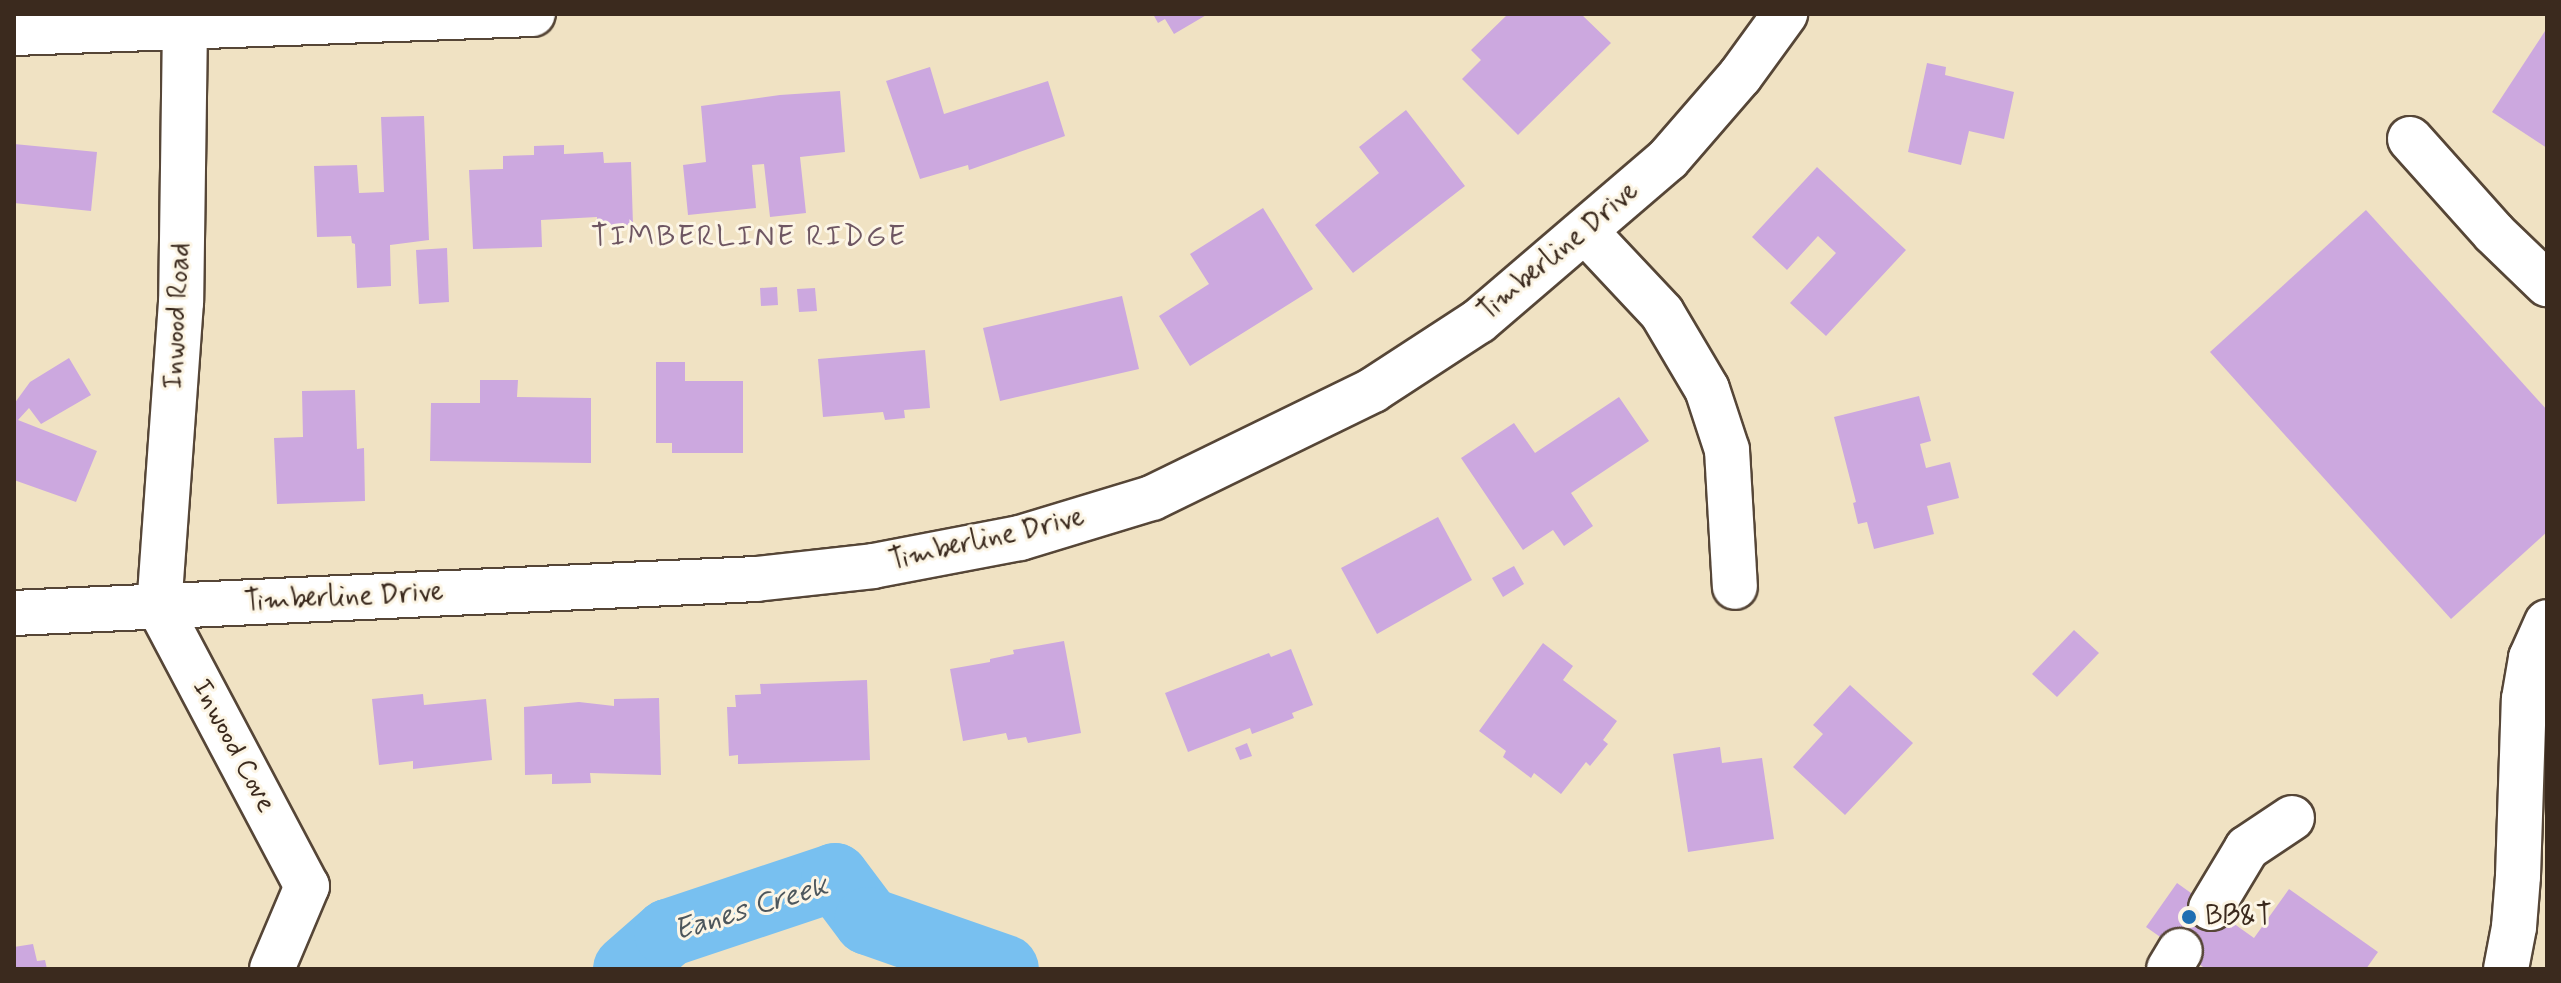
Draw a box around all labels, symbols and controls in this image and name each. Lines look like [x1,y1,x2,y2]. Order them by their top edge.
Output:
street label: Timberline Drive [1472,175,1646,329]
district label: TIMBERLINE RIDGE [591,219,907,255]
street label: Inwood Road [157,242,199,390]
street label: Timberline Drive [887,501,1087,579]
street label: Timberline Drive [244,576,444,620]
street label: Inwood Cove [184,674,282,818]
water label: Eanes Creek [670,869,832,949]
place label: BB&T [2205,900,2272,934]
marker: BB&T [2180,908,2198,926]

